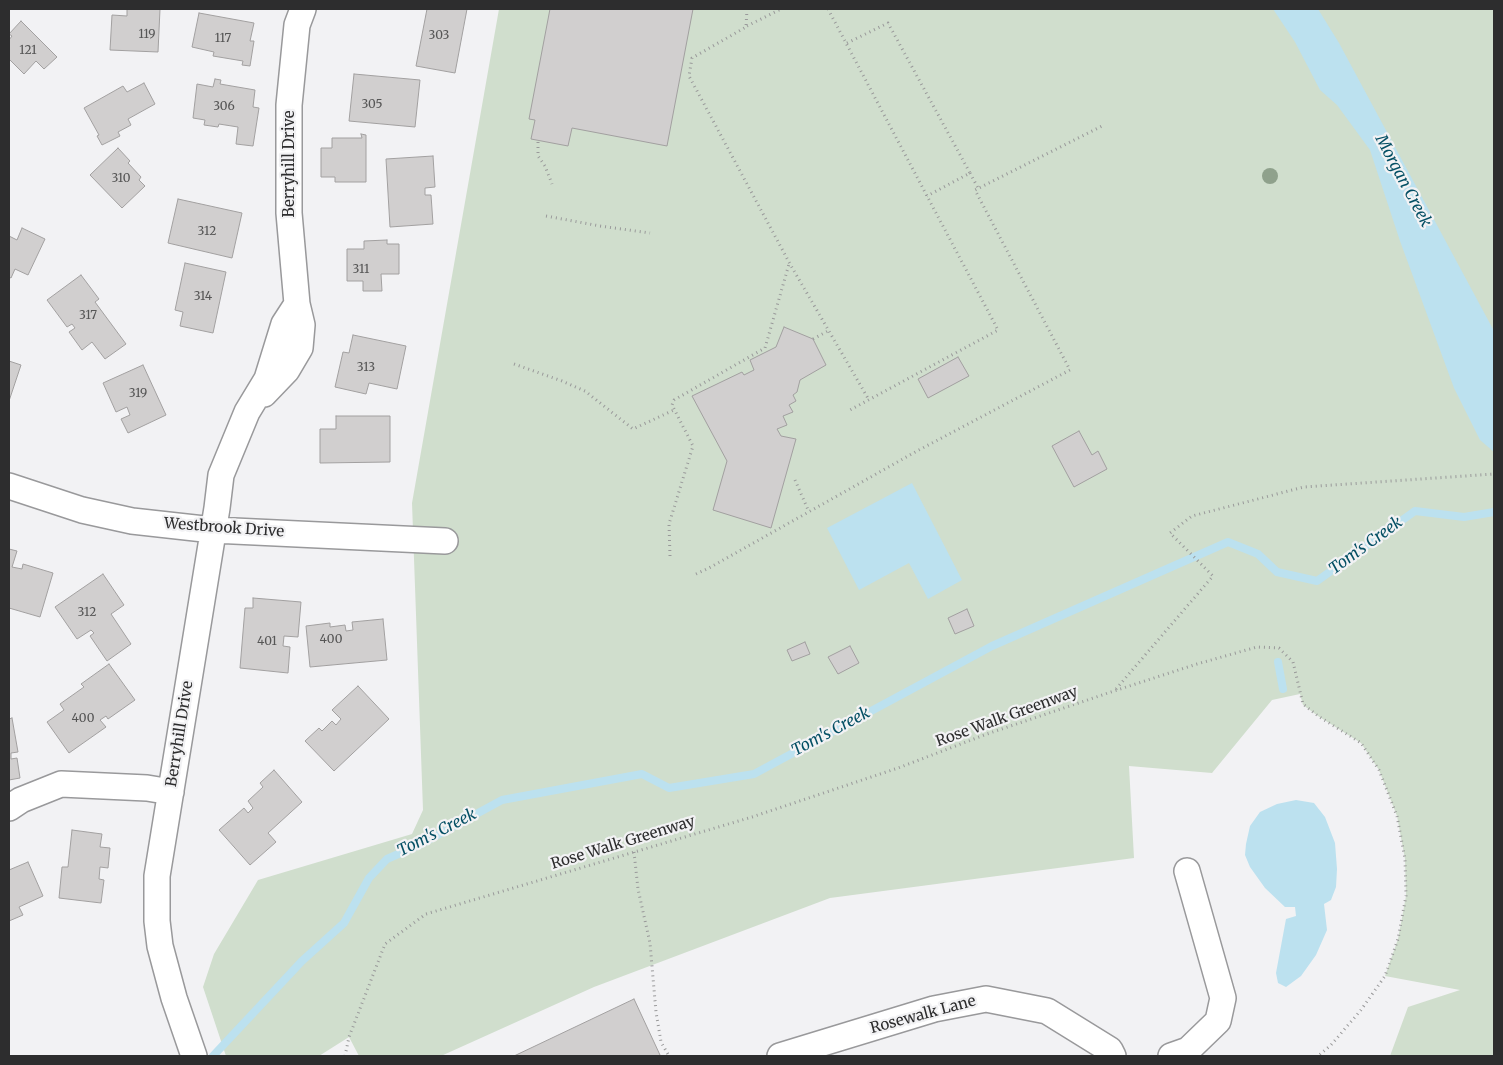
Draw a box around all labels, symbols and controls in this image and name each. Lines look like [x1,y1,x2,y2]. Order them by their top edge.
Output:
house number: 119 [138,28,156,42]
house number: 303 [429,29,449,43]
house number: 117 [215,32,231,46]
house number: 121 [19,44,37,58]
house number: 305 [361,98,383,112]
house number: 306 [213,100,235,114]
street label: Berryhill Drive [281,110,299,218]
water label: Morgan Creek [1371,132,1435,230]
house number: 310 [112,172,130,186]
house number: 312 [198,225,216,239]
house number: 311 [353,263,369,277]
house number: 314 [194,290,212,304]
house number: 317 [79,309,97,323]
house number: 313 [357,361,375,375]
house number: 319 [129,387,147,401]
water label: Tom's Creek [1326,513,1406,579]
street label: Westbrook Drive [163,515,285,541]
house number: 312 [78,606,96,620]
house number: 400 [320,633,342,647]
house number: 401 [257,635,277,649]
street label: Berryhill Drive [163,680,197,788]
street label: Rose Walk Greenway [934,683,1080,751]
water label: Tom's Creek [789,703,873,761]
house number: 400 [72,712,94,726]
water label: Tom's Creek [394,805,480,861]
street label: Rose Walk Greenway [549,812,697,874]
street label: Rosewalk Lane [868,992,978,1038]

